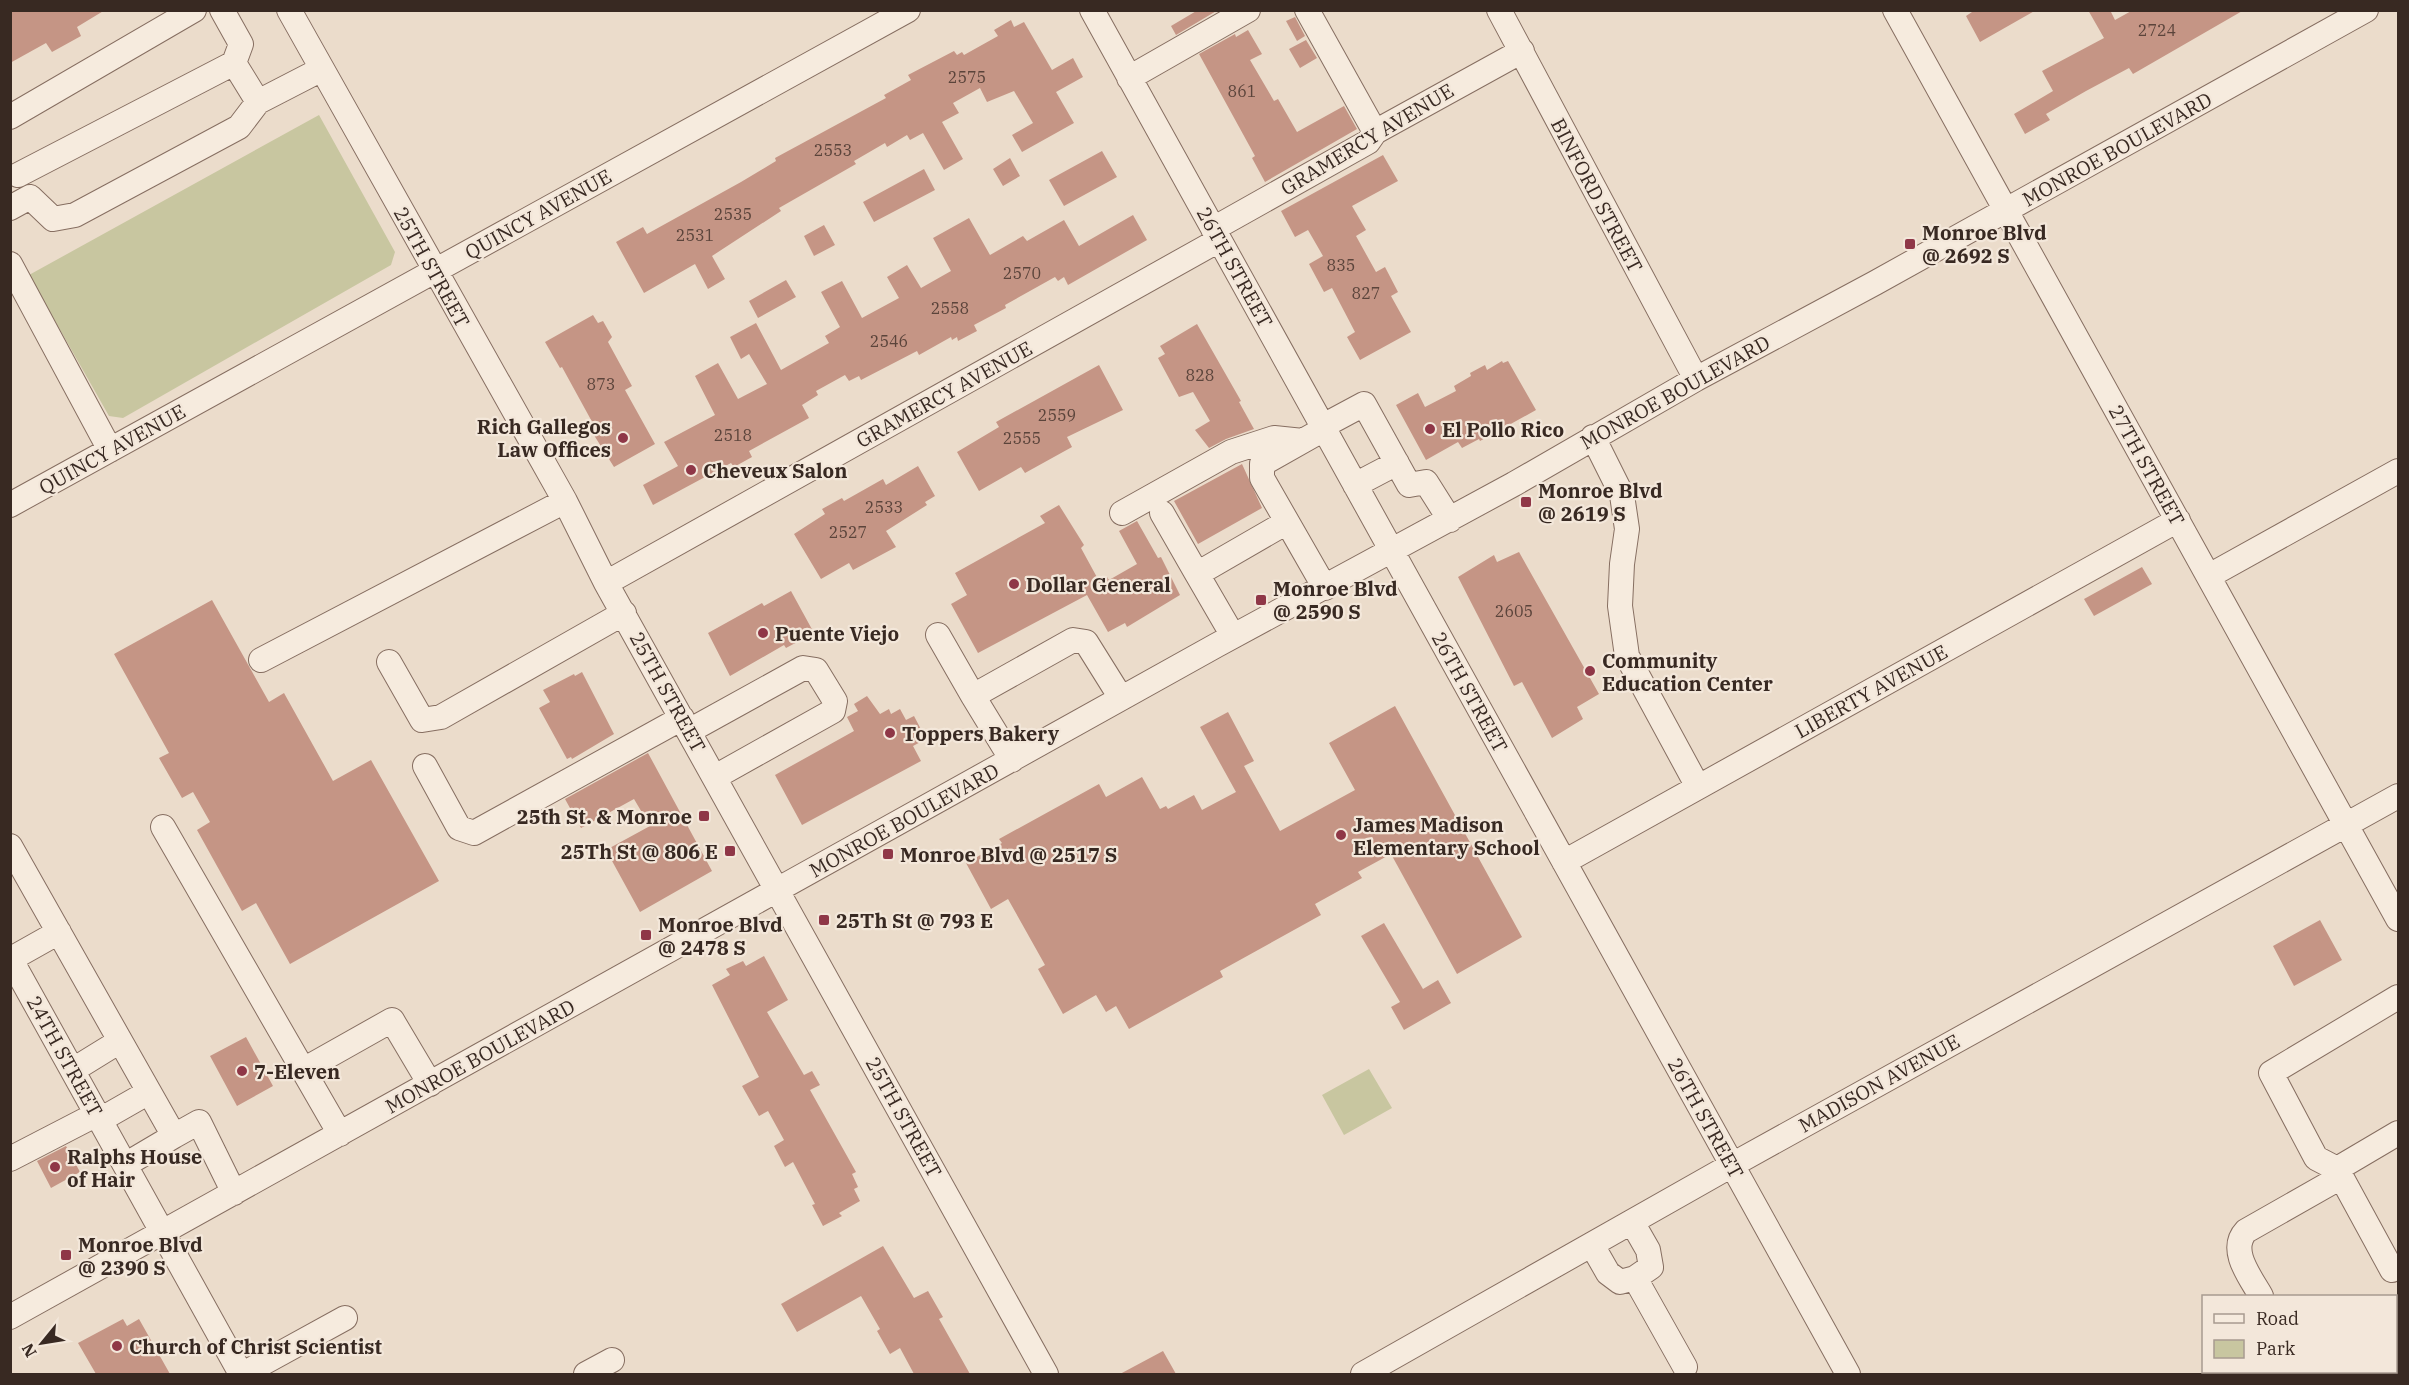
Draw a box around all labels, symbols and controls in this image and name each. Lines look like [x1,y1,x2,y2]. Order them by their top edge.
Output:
house number: 2724 [2138,20,2176,40]
house number: 2575 [948,67,986,87]
street label: GRAMERCY AVENUE [1275,77,1459,201]
house number: 861 [1228,81,1256,101]
street label: MONROE BOULEVARD [2017,86,2217,212]
street label: BINFORD STREET [1545,113,1649,277]
house number: 2553 [814,140,852,160]
street label: QUINCY AVENUE [460,163,616,265]
street label: 25TH STREET [388,202,476,332]
street label: 26TH STREET [1191,202,1279,332]
house number: 2535 [714,204,752,224]
place label: Monroe Blvd @ 2692 S [1922,219,2047,269]
house number: 2531 [676,225,714,245]
marker: Monroe Blvd @ 2692 S [1903,237,1917,251]
house number: 835 [1327,255,1355,275]
house number: 2570 [1003,263,1041,283]
house number: 827 [1352,283,1380,303]
house number: 2558 [931,298,969,318]
street label: MONROE BOULEVARD [1575,329,1775,455]
house number: 2546 [870,331,908,351]
street label: GRAMERCY AVENUE [851,334,1037,454]
house number: 828 [1186,365,1214,385]
house number: 873 [587,374,615,394]
street label: QUINCY AVENUE [34,398,190,500]
street label: 27TH STREET [2103,400,2191,530]
house number: 2559 [1038,405,1076,425]
place label: Rich Gallegos Law Offices [477,413,611,463]
place label: El Pollo Rico [1442,416,1564,443]
marker: El Pollo Rico [1423,422,1437,436]
house number: 2518 [714,425,752,445]
house number: 2555 [1003,428,1041,448]
marker: Rich Gallegos Law Offices [616,431,630,445]
place label: Cheveux Salon [703,457,847,484]
marker: Cheveux Salon [684,463,698,477]
place label: Monroe Blvd @ 2619 S [1538,477,1663,527]
marker: Monroe Blvd @ 2619 S [1519,495,1533,509]
house number: 2533 [865,497,903,517]
house number: 2527 [829,522,867,542]
place label: Dollar General [1026,571,1171,598]
place label: Monroe Blvd @ 2590 S [1273,575,1398,625]
marker: Dollar General [1007,577,1021,591]
marker: Monroe Blvd @ 2590 S [1254,593,1268,607]
house number: 2605 [1495,601,1533,621]
place label: Puente Viejo [775,620,899,647]
marker: Puente Viejo [756,626,770,640]
street label: 25TH STREET [624,627,712,757]
street label: 26TH STREET [1426,627,1514,757]
street label: LIBERTY AVENUE [1790,638,1952,744]
place label: Community Education Center [1602,647,1773,697]
marker: Community Education Center [1583,664,1597,678]
place label: Toppers Bakery [902,720,1060,747]
marker: Toppers Bakery [883,726,897,740]
street label: MONROE BOULEVARD [804,757,1004,883]
place label: 25th St. & Monroe [517,803,692,830]
marker: 25th St. & Monroe [697,809,711,823]
place label: James Madison Elementary School [1353,811,1540,861]
marker: James Madison Elementary School [1334,828,1348,842]
place label: 25Th St @ 806 E [561,838,718,865]
place label: Monroe Blvd @ 2517 S [900,841,1117,868]
marker: 25Th St @ 806 E [723,844,737,858]
marker: Monroe Blvd @ 2517 S [881,847,895,861]
place label: 25Th St @ 793 E [836,907,993,934]
place label: Monroe Blvd @ 2478 S [658,911,783,961]
marker: 25Th St @ 793 E [817,913,831,927]
marker: Monroe Blvd @ 2478 S [639,928,653,942]
street label: 24TH STREET [21,991,109,1121]
street label: MONROE BOULEVARD [380,993,580,1119]
street label: MADISON AVENUE [1794,1027,1964,1139]
street label: 25TH STREET [860,1052,948,1182]
street label: 26TH STREET [1662,1053,1750,1183]
place label: 7-Eleven [254,1058,340,1085]
marker: 7-Eleven [235,1064,249,1078]
place label: Ralphs House of Hair [67,1143,202,1193]
marker: Ralphs House of Hair [48,1160,62,1174]
place label: Monroe Blvd @ 2390 S [78,1231,203,1281]
marker: Monroe Blvd @ 2390 S [59,1248,73,1262]
legend [2202,1295,2397,1373]
text: Road [2256,1307,2299,1330]
north arrow [12,1313,72,1373]
place label: Church of Christ Scientist [129,1333,382,1360]
text: Park [2256,1337,2296,1360]
marker: Church of Christ Scientist [110,1339,124,1353]
text: N [17,1340,41,1361]

